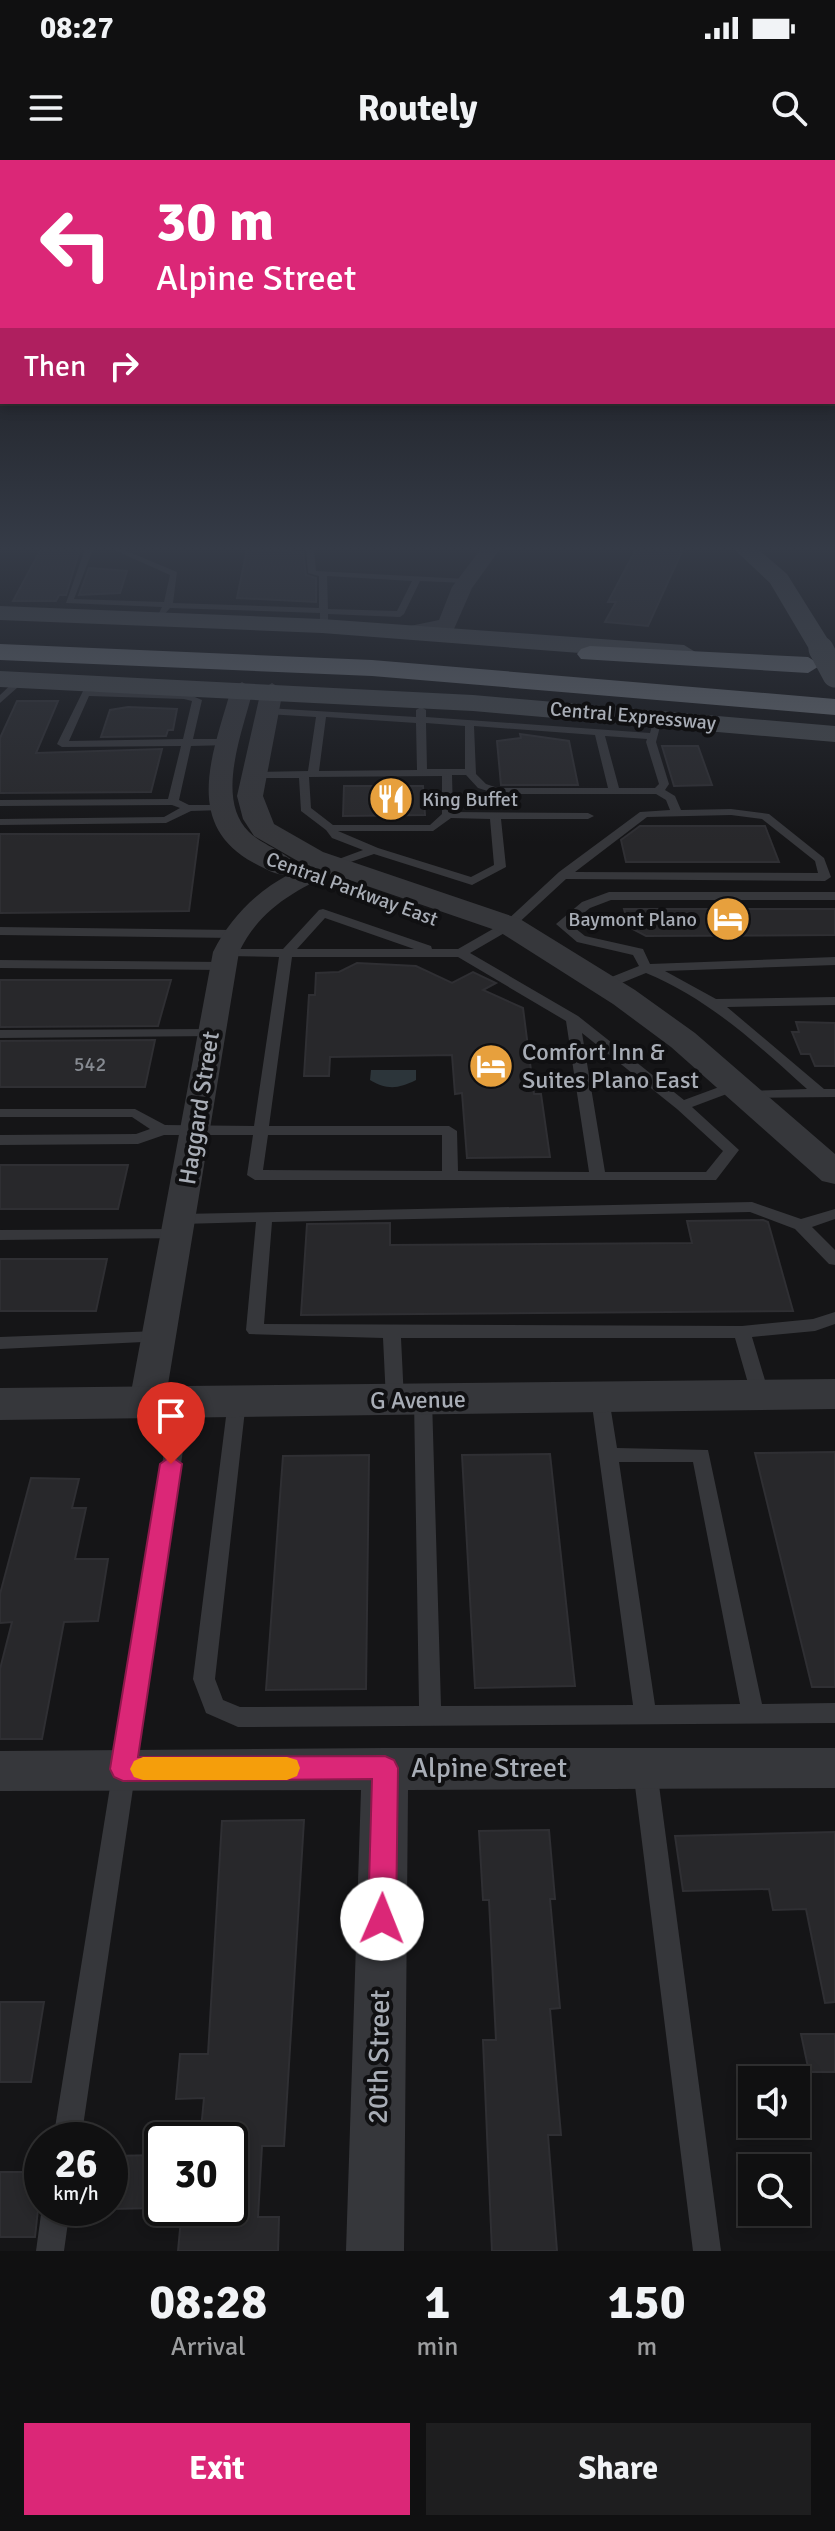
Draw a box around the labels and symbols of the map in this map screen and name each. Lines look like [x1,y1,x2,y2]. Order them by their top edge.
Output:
street label: Central Expressway [549,696,718,736]
restaurant icon: King Buffet [367,775,415,823]
place label: King Buffet [422,787,518,812]
street label: Central Parkway East [263,846,441,932]
hotel icon: Baymont Plano [704,895,752,943]
place label: Baymont Plano [568,907,697,932]
street label: Haggard Street [172,1029,226,1187]
place label: Comfort Inn & Suites Plano East [522,1037,699,1095]
hotel icon: Comfort Inn & Suites Plano East [467,1042,515,1090]
house number: 542 [74,1052,106,1077]
pin [137,1382,205,1464]
street label: G Avenue [370,1384,466,1416]
street label: Alpine Street [411,1751,567,1785]
position arrow [340,1877,424,1961]
street label: 20th Street [361,1989,397,2124]
speed limit sign: 30 [144,2122,248,2226]

